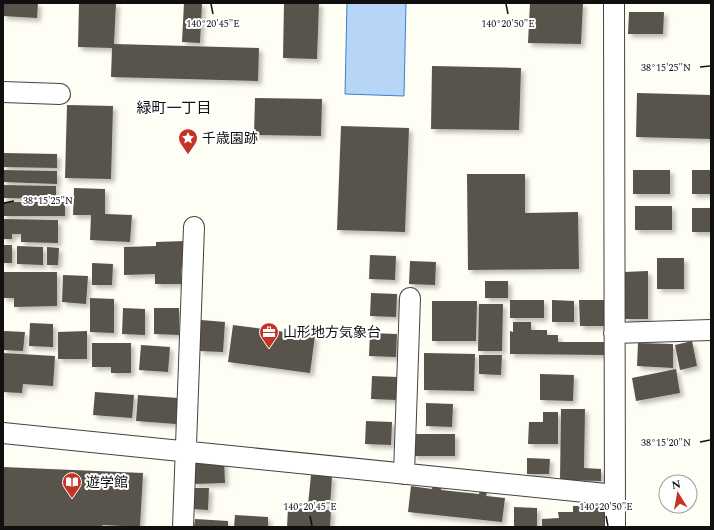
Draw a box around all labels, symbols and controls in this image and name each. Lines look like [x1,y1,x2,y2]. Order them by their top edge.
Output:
text: 140°20'45"E [186,16,240,32]
text: 140°20'50"E [481,16,535,32]
text: 38°15'25"N [641,60,691,76]
district label: 緑町一丁目 [136,97,212,120]
place icon: 千歳園跡 [177,127,199,155]
place label: 千歳園跡 [202,128,258,149]
text: 38°15'25"N [23,193,73,209]
office icon: 山形地方気象台 [258,321,280,349]
place label: 山形地方気象台 [283,322,381,343]
text: 38°15'20"N [641,435,691,451]
library icon: 遊学館 [61,471,83,499]
place label: 遊学館 [86,472,128,493]
north arrow [658,474,698,514]
text: N [670,475,682,494]
text: 140°20'45"E [283,499,337,515]
text: 140°20'50"E [579,499,633,515]

